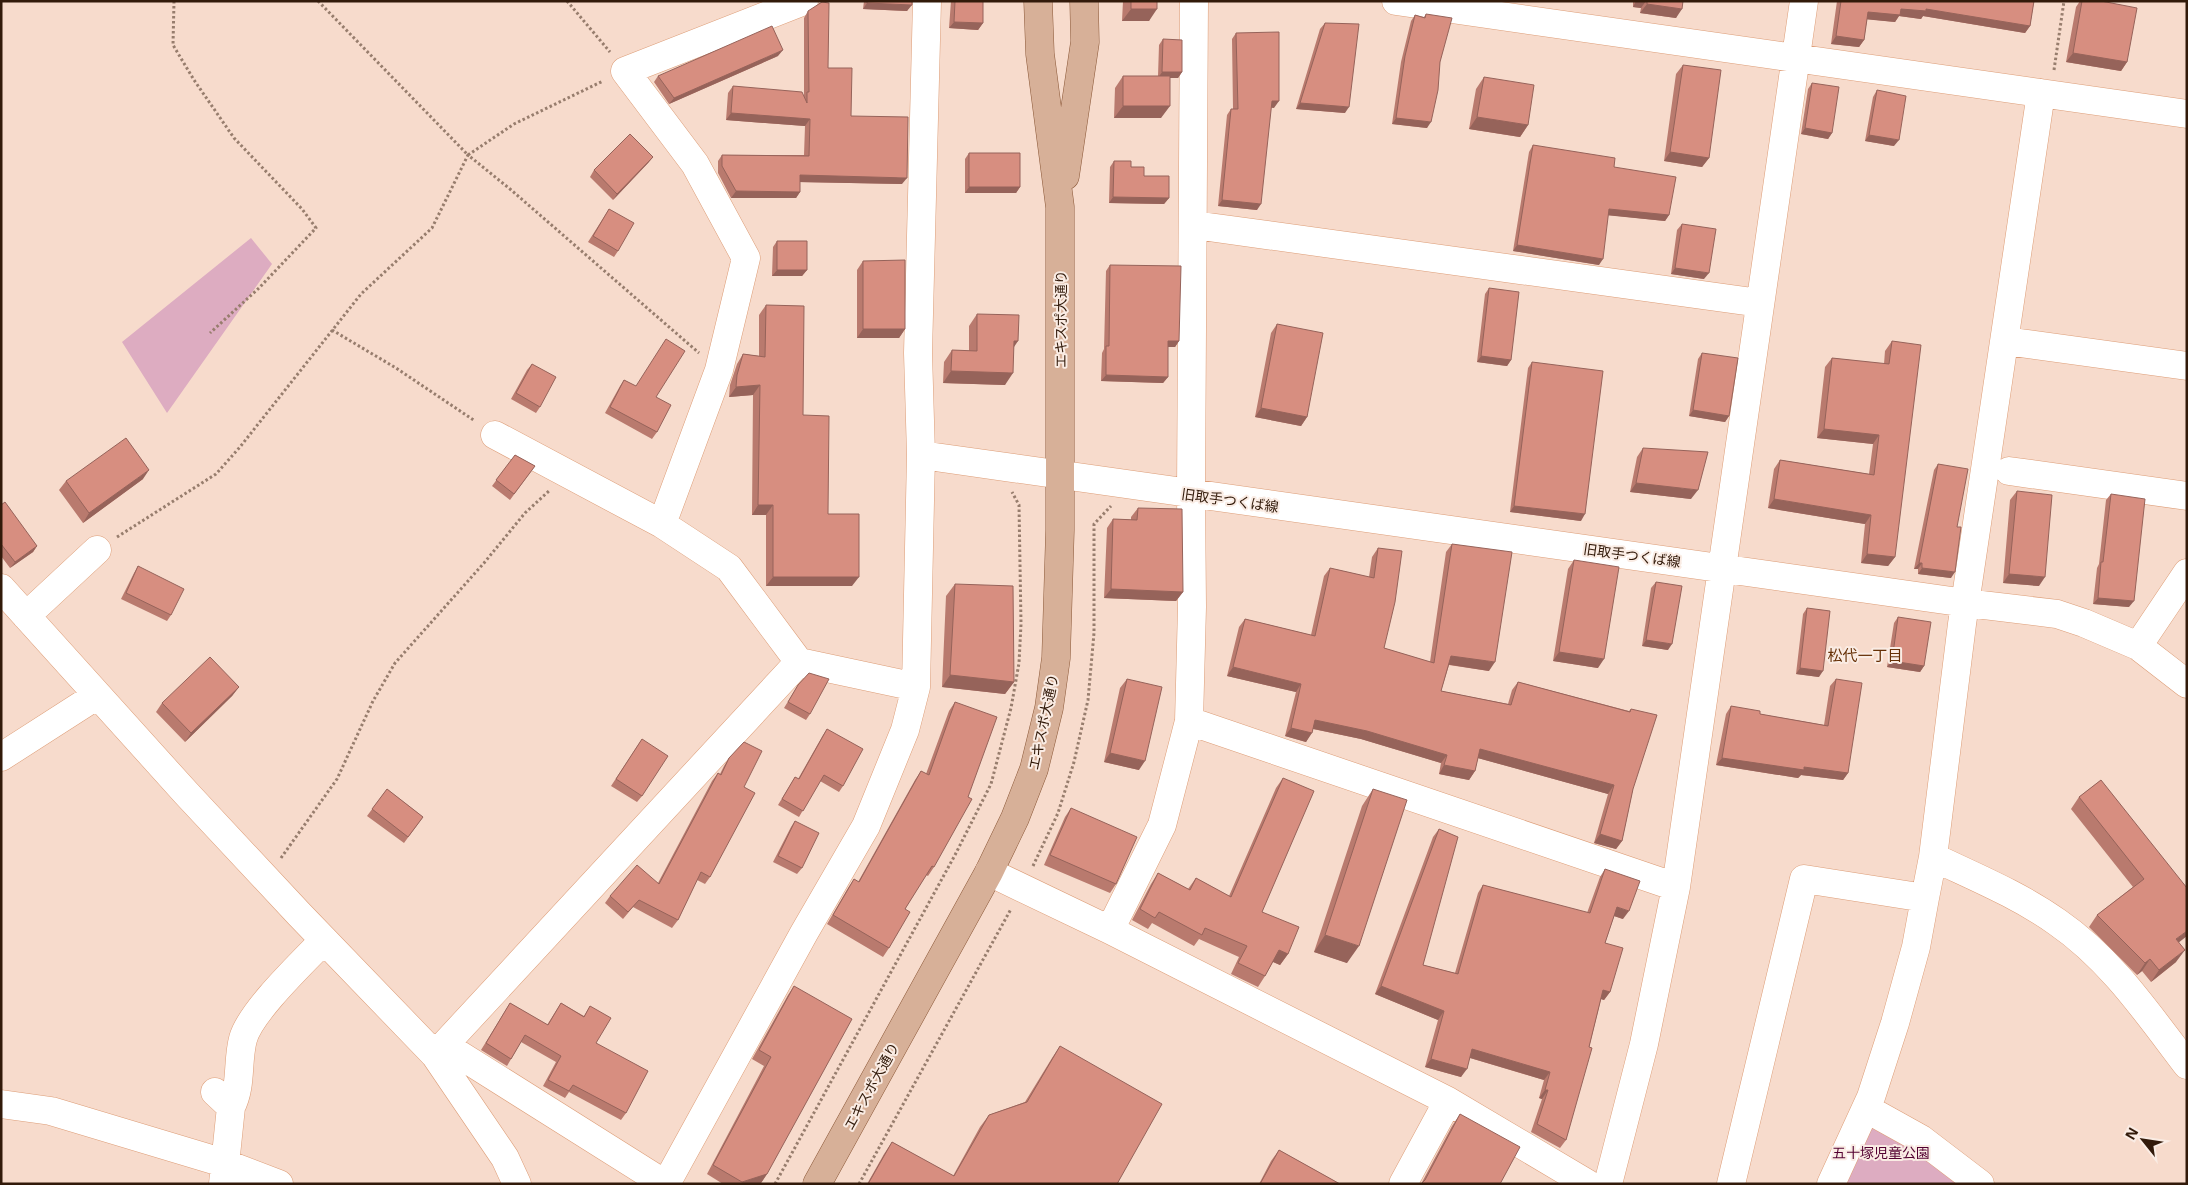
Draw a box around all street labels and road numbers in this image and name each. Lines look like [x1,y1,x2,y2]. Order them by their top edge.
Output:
street label: エキスポ大通り [1051,270,1070,368]
street label: 旧取手つくば線 [1180,484,1280,516]
street label: 旧取手つくば線 [1582,539,1682,571]
street label: エキスポ大通り [1024,672,1062,772]
street label: エキスポ大通り [839,1039,903,1133]

